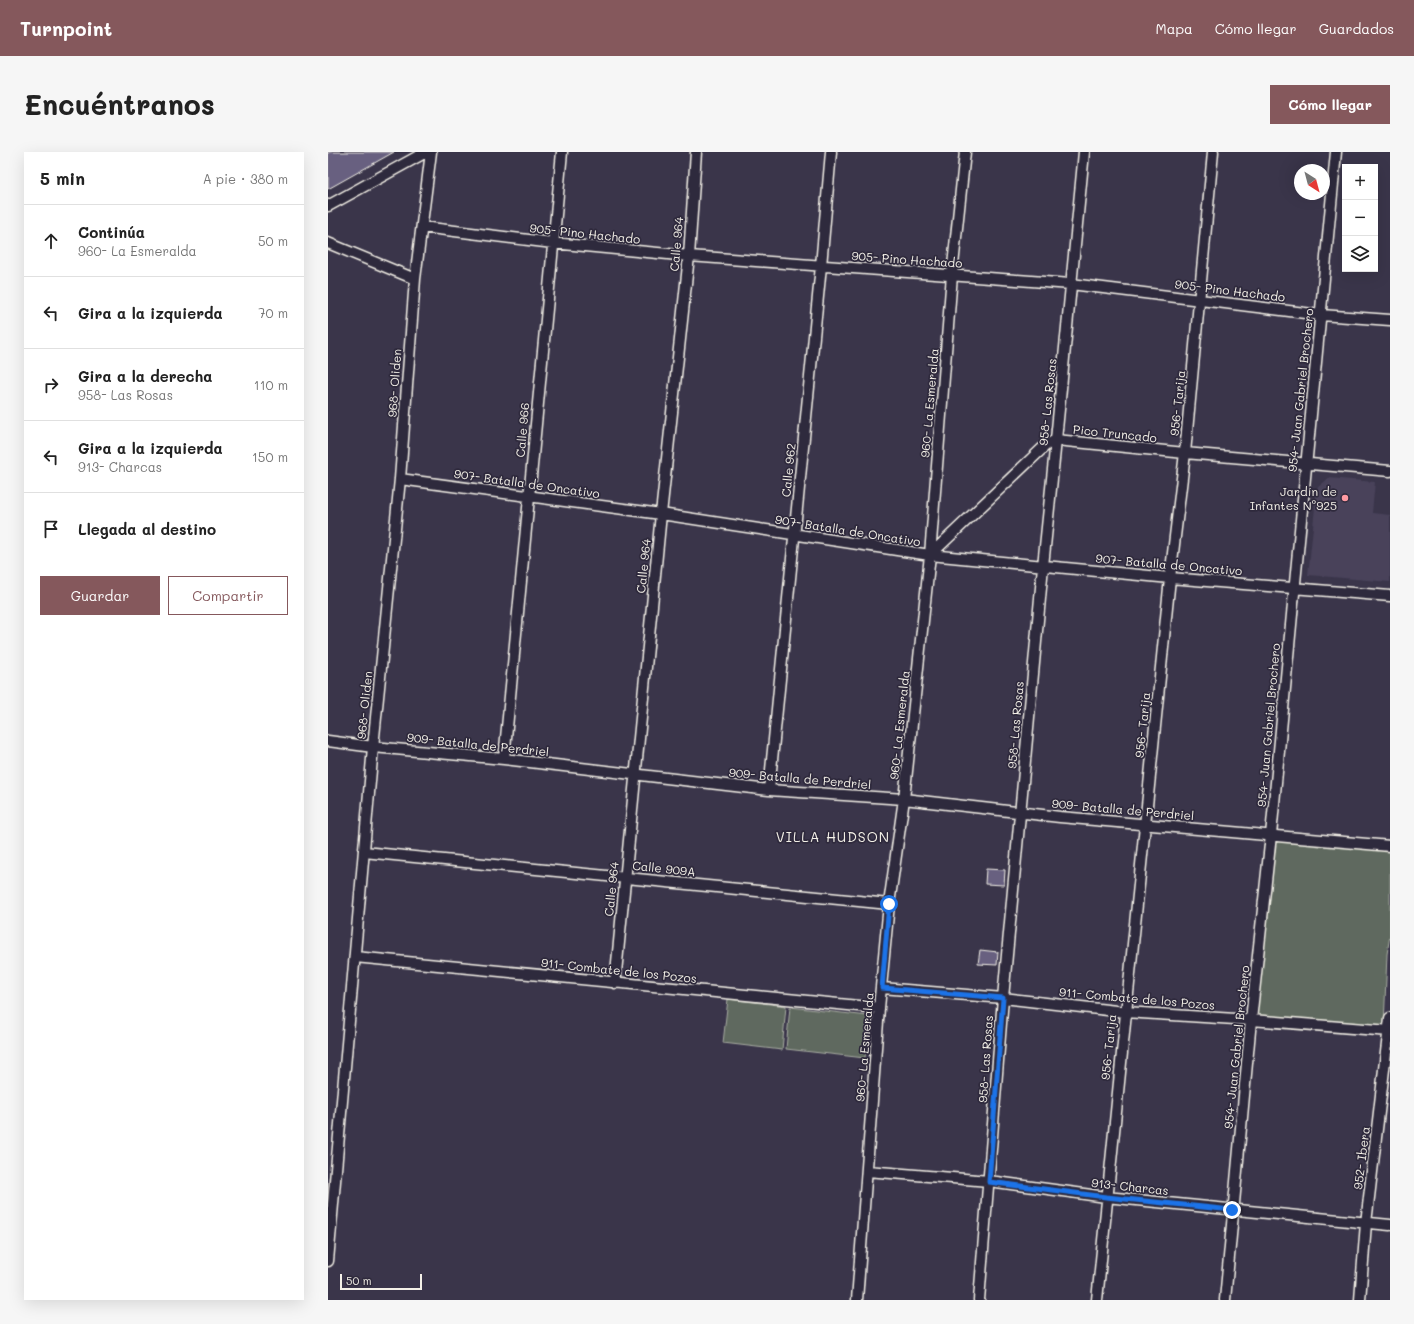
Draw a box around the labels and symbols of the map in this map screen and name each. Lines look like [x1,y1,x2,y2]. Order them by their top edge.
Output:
north arrow [1294,164,1330,200]
street label: Calle 964 [666,216,686,272]
street label: 905- Pino Hachado [529,219,641,247]
street label: 905- Pino Hachado [851,247,963,271]
street label: 905- Pino Hachado [1174,275,1286,305]
street label: 954- Juan Gabriel Brochero [1283,308,1317,472]
street label: 968- Oliden [384,348,404,418]
street label: 960- La Esmeralda [916,348,942,458]
street label: 958- Las Rosas [1034,357,1060,446]
street label: 956- Tarija [1166,370,1188,436]
street label: Calle 966 [512,402,532,458]
street label: Pico Truncado [1072,421,1158,445]
street label: Calle 962 [777,442,799,498]
street label: 907- Batalla de Oncativo [453,465,601,501]
place label: Jardín de Infantes N°925 [1250,483,1337,513]
marker: Jardín de Infantes N°925 [1340,493,1350,503]
street label: 907- Batalla de Oncativo [774,511,922,549]
street label: Calle 964 [632,538,654,594]
street label: 907- Batalla de Oncativo [1095,550,1243,578]
street label: 954- Juan Gabriel Brochero [1253,643,1283,807]
street label: 968- Oliden [352,670,376,740]
street label: 960- La Esmeralda [885,670,913,780]
street label: 958- Las Rosas [1003,680,1027,769]
street label: 956- Tarija [1131,692,1153,758]
street label: 909- Batalla de Perdriel [406,729,550,759]
street label: 909- Batalla de Perdriel [728,764,872,792]
street label: 909- Batalla de Perdriel [1051,795,1195,823]
district label: VILLA HUDSON [776,827,890,846]
street label: Calle 909A [632,857,696,879]
street label: Calle 964 [600,861,622,917]
route start [880,895,898,913]
street label: 911- Combate de los Pozos [540,954,698,986]
street label: 954- Juan Gabriel Brochero [1219,965,1253,1129]
street label: 911- Combate de los Pozos [1058,983,1216,1013]
street label: 960- La Esmeralda [851,992,877,1102]
street label: 956- Tarija [1097,1014,1119,1080]
street label: 958- Las Rosas [974,1015,996,1103]
street label: 952- Ibera [1349,1126,1373,1190]
street label: 913- Charcas [1091,1174,1170,1198]
route end [1223,1201,1241,1219]
scale bar [340,1272,422,1291]

